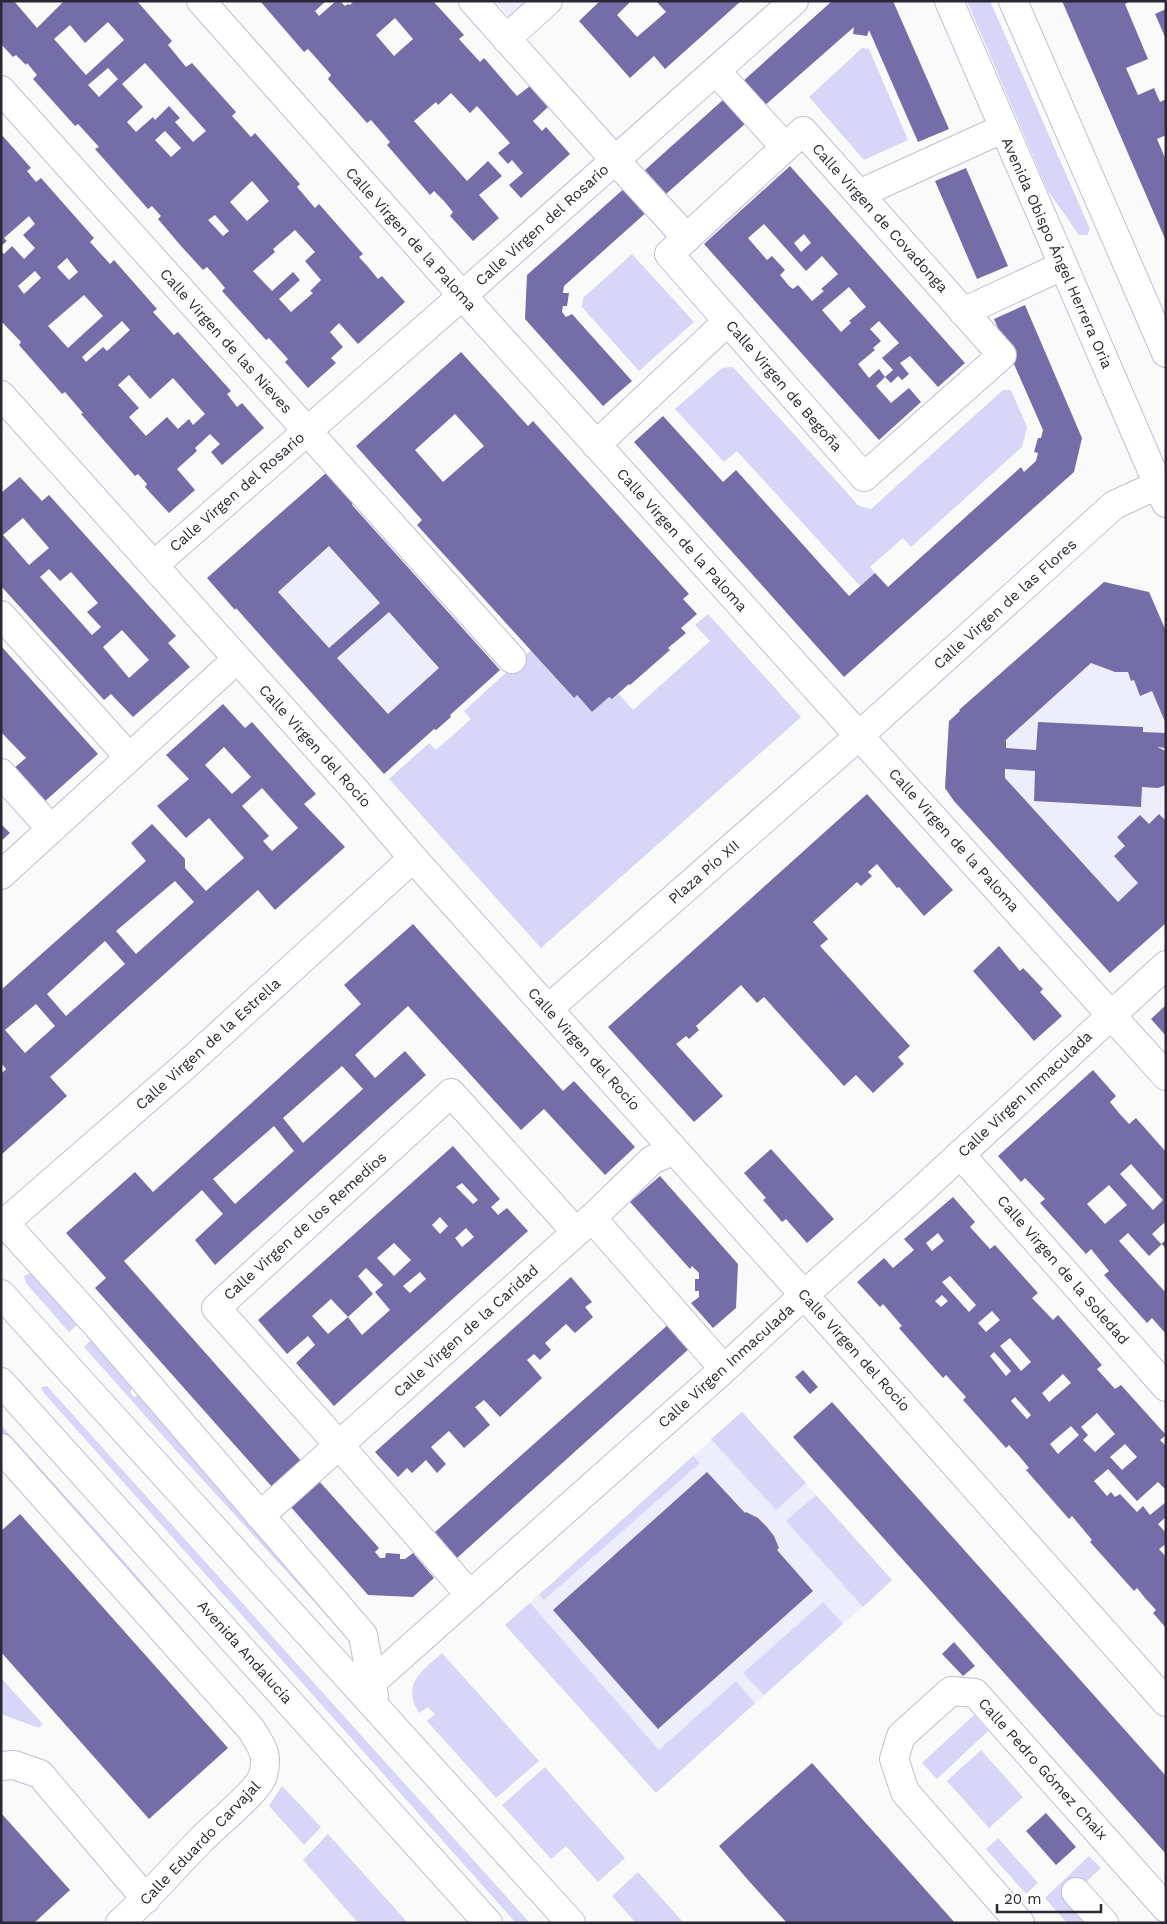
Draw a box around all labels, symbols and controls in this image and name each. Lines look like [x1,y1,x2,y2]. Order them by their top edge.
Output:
street label: Avenida Obispo Ángel Herrera Oria [998,135,1117,372]
street label: Calle Virgen de Covadonga [808,140,952,297]
street label: Calle Virgen del Rosario [472,160,612,290]
street label: Calle Virgen de la Paloma [342,164,481,315]
street label: Calle Virgen de las Nieves [156,265,296,417]
street label: Calle Virgen de Begoña [722,317,846,456]
street label: Calle Virgen del Rosario [166,428,308,556]
street label: Calle Virgen de la Paloma [613,465,752,616]
street label: Calle Virgen de las Flores [930,535,1080,673]
street label: Calle Virgen del Rocío [255,681,375,811]
street label: Calle Virgen de la Paloma [885,765,1024,916]
street label: Plaza Pío XII [665,836,743,908]
street label: Calle Virgen de la Estrella [132,974,285,1114]
street label: Calle Virgen del Rocío [524,984,644,1114]
street label: Calle Virgen Inmaculada [954,1027,1096,1161]
street label: Calle Virgen de los Remedios [220,1148,390,1304]
street label: Calle Virgen de la Soledad [993,1192,1133,1348]
street label: Calle Virgen de la Caridad [390,1261,542,1401]
street label: Calle Virgen del Rocío [794,1285,914,1415]
street label: Calle Virgen Inmaculada [654,1300,798,1432]
street label: Avenida Andalucía [194,1597,297,1708]
street label: Calle Pedro Gómez Chaix [974,1694,1112,1844]
street label: Calle Eduardo Carvajal [136,1777,264,1909]
scale bar [997,1882,1101,1914]
text: 20 m [1004,1890,1042,1908]

